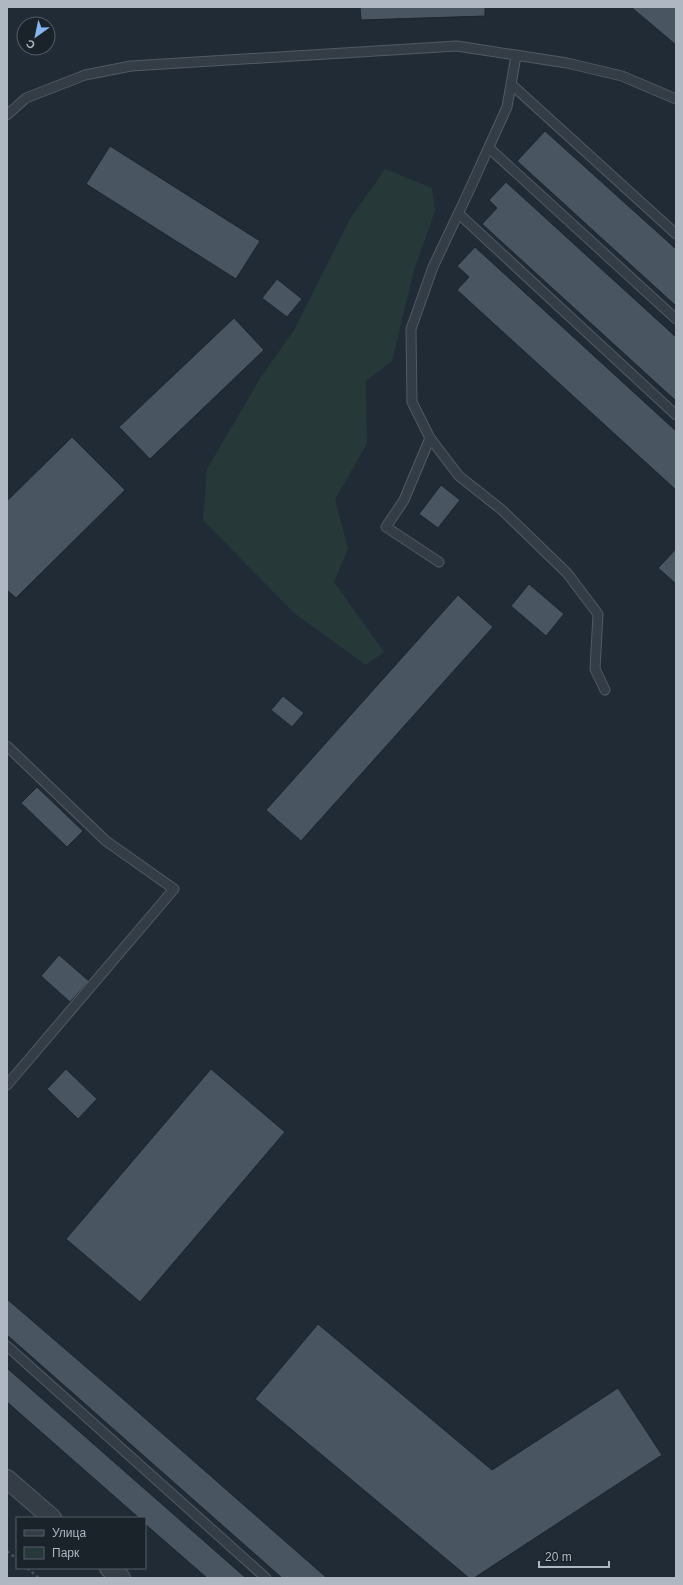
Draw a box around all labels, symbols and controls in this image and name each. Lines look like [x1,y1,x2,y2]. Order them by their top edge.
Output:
north arrow [16,16,56,56]
text: С [24,37,37,52]
legend [16,1517,146,1569]
text: Улица [52,1526,86,1540]
scale bar [539,1543,609,1569]
text: Парк [52,1546,80,1560]
text: 20 m [545,1550,572,1564]

